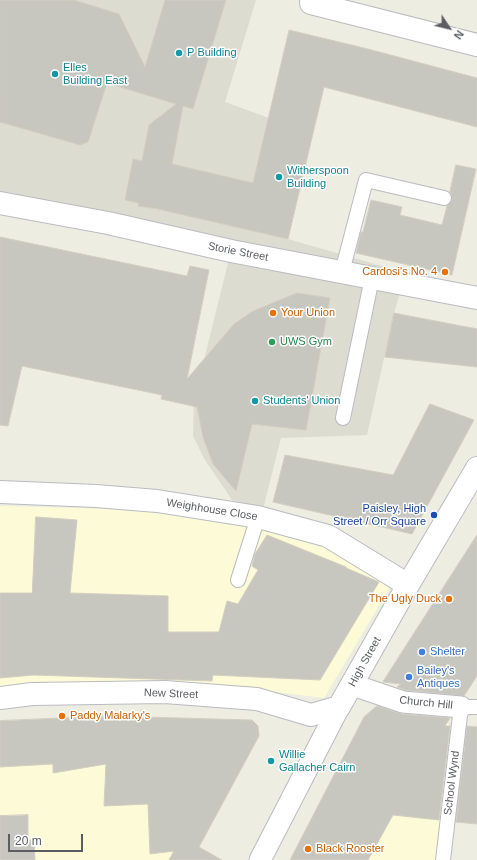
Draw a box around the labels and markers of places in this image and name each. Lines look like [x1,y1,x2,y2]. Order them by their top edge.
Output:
place label: P Building [187,46,237,60]
marker: P Building [174,48,184,58]
place label: Elles Building East [63,61,127,87]
marker: Elles Building East [50,69,60,79]
place label: Witherspoon Building [287,164,349,190]
marker: Witherspoon Building [274,172,284,182]
place label: Cardosi's No. 4 [362,265,437,279]
marker: Cardosi's No. 4 [440,267,450,277]
place label: Your Union [281,306,335,320]
marker: Your Union [268,308,278,318]
place label: UWS Gym [280,335,332,349]
marker: UWS Gym [267,337,277,347]
place label: Students' Union [263,394,340,408]
marker: Students' Union [250,396,260,406]
place label: Paisley, High Street / Orr Square [333,502,426,528]
marker: Paisley, High Street / Orr Square [429,510,439,520]
place label: The Ugly Duck [369,592,441,606]
marker: The Ugly Duck [444,594,454,604]
place label: Shelter [430,645,465,659]
marker: Shelter [417,647,427,657]
place label: Bailey's Antiques [417,664,460,690]
marker: Bailey's Antiques [404,672,414,682]
place label: Paddy Malarky's [70,709,150,723]
marker: Paddy Malarky's [57,711,67,721]
place label: Willie Gallacher Cairn [279,748,355,774]
marker: Willie Gallacher Cairn [266,756,276,766]
place label: Black Rooster [316,842,384,856]
marker: Black Rooster [303,844,313,854]

